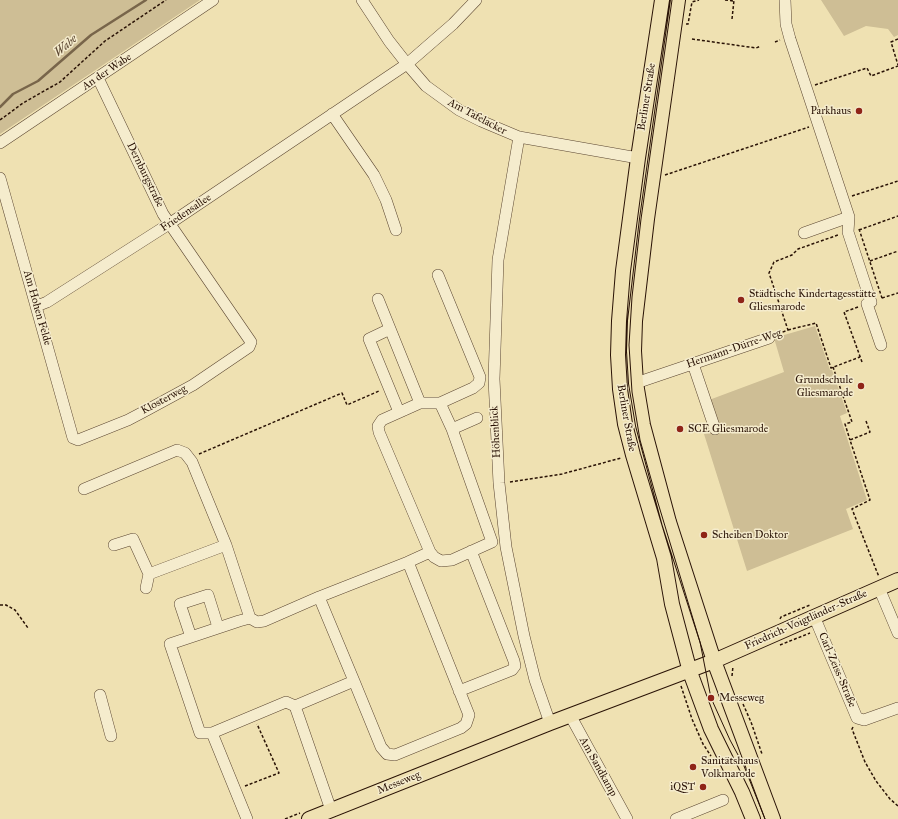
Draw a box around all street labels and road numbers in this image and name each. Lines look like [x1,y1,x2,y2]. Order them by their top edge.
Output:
street label: An der Wabe [80,51,134,93]
street label: Berliner Straße [635,62,659,132]
street label: Am Tafelacker [445,96,509,138]
street label: Dernburgstraße [124,140,166,210]
street label: Friedensallee [158,191,214,235]
street label: Am Hohen Felde [20,269,54,347]
street label: Hermann-Dürre-Weg [685,326,783,372]
street label: Klosterweg [139,382,189,418]
street label: Berliner Straße [614,383,638,453]
street label: Höhenblick [488,405,504,459]
street label: Friedrich-Voigtländer-Straße [743,587,869,653]
street label: Carl-Zeiss-Straße [815,631,859,709]
street label: Am Sandkamp [576,735,620,799]
street label: Messeweg [376,768,422,798]

